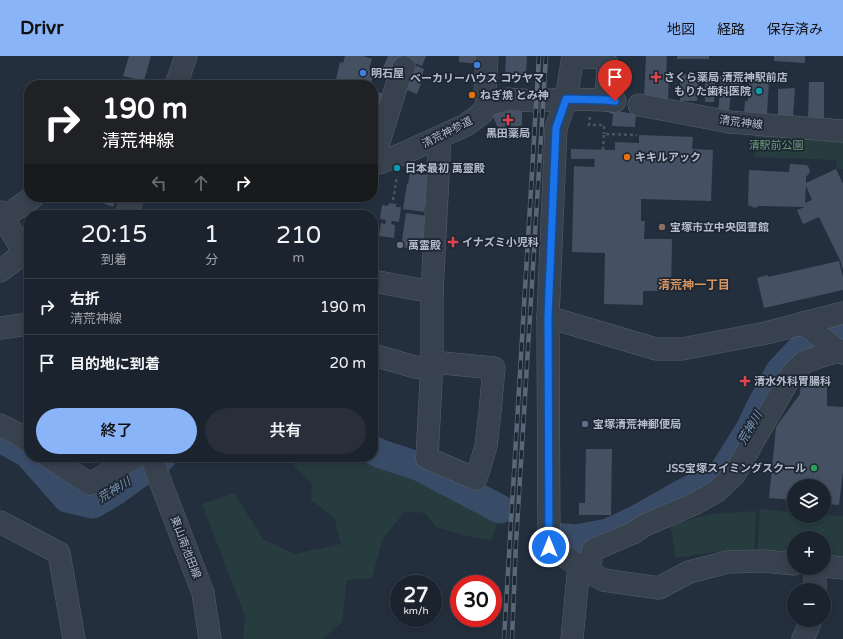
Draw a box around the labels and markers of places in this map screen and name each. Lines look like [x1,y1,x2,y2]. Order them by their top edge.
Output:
marker: ベーカリーハウス コウヤマ [472,60,482,70]
pin [598,60,632,101]
place label: 明石屋 [371,67,404,80]
marker: 明石屋 [358,68,368,78]
place label: さくら薬局 清荒神駅前店 [664,71,788,84]
place label: ベーカリーハウス コウヤマ [410,72,544,85]
marker: さくら薬局 清荒神駅前店 [651,72,661,82]
place label: もりた歯科医院 [674,85,751,98]
marker: もりた歯科医院 [754,86,764,96]
place label: ねぎ焼 とみ神 [480,89,549,102]
marker: ねぎ焼 とみ神 [467,90,477,100]
marker: 黒田薬局 [503,115,513,125]
place label: 黒田薬局 [486,127,530,140]
place label: キキルアック [635,151,701,164]
marker: キキルアック [622,152,632,162]
place label: 日本最初 萬靈殿 [405,162,485,175]
marker: 日本最初 萬靈殿 [392,163,402,173]
place label: 宝塚市立中央図書館 [670,221,769,234]
marker: 宝塚市立中央図書館 [657,222,667,232]
marker: イナズミ小児科 [447,236,459,248]
place label: イナズミ小児科 [462,236,539,249]
place label: 萬霊殿 [408,239,441,252]
marker: 萬霊殿 [395,240,405,250]
marker: 清水外科胃腸科 [739,375,751,387]
place label: 清水外科胃腸科 [754,375,831,388]
place label: 宝塚清荒神郵便局 [593,418,681,431]
marker: 宝塚清荒神郵便局 [580,419,590,429]
place label: JSS宝塚スイミングスクール [665,462,806,475]
marker: JSS宝塚スイミングスクール [809,463,819,473]

